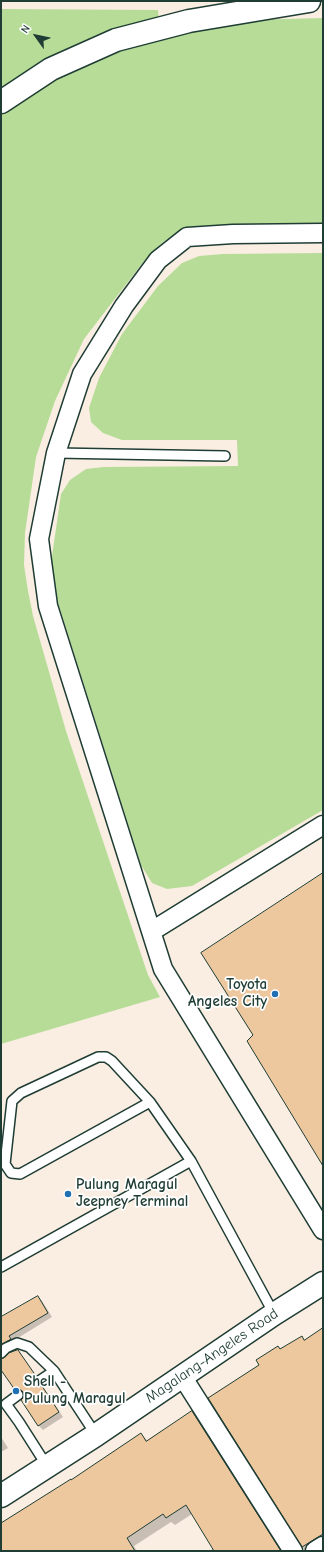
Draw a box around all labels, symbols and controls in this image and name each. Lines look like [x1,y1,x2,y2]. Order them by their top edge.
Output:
north arrow [16,16,56,56]
text: N [18,23,33,36]
place label: Toyota Angeles City [188,976,267,1011]
marker: Toyota Angeles City [270,989,280,999]
place label: Pulung Maragul Jeepney Terminal [76,1176,188,1211]
marker: Pulung Maragul Jeepney Terminal [63,1189,73,1199]
street label: Magalang-Angeles Road [142,1305,282,1407]
place label: Shell - Pulung Maragul [24,1373,126,1408]
marker: Shell - Pulung Maragul [11,1386,21,1396]

